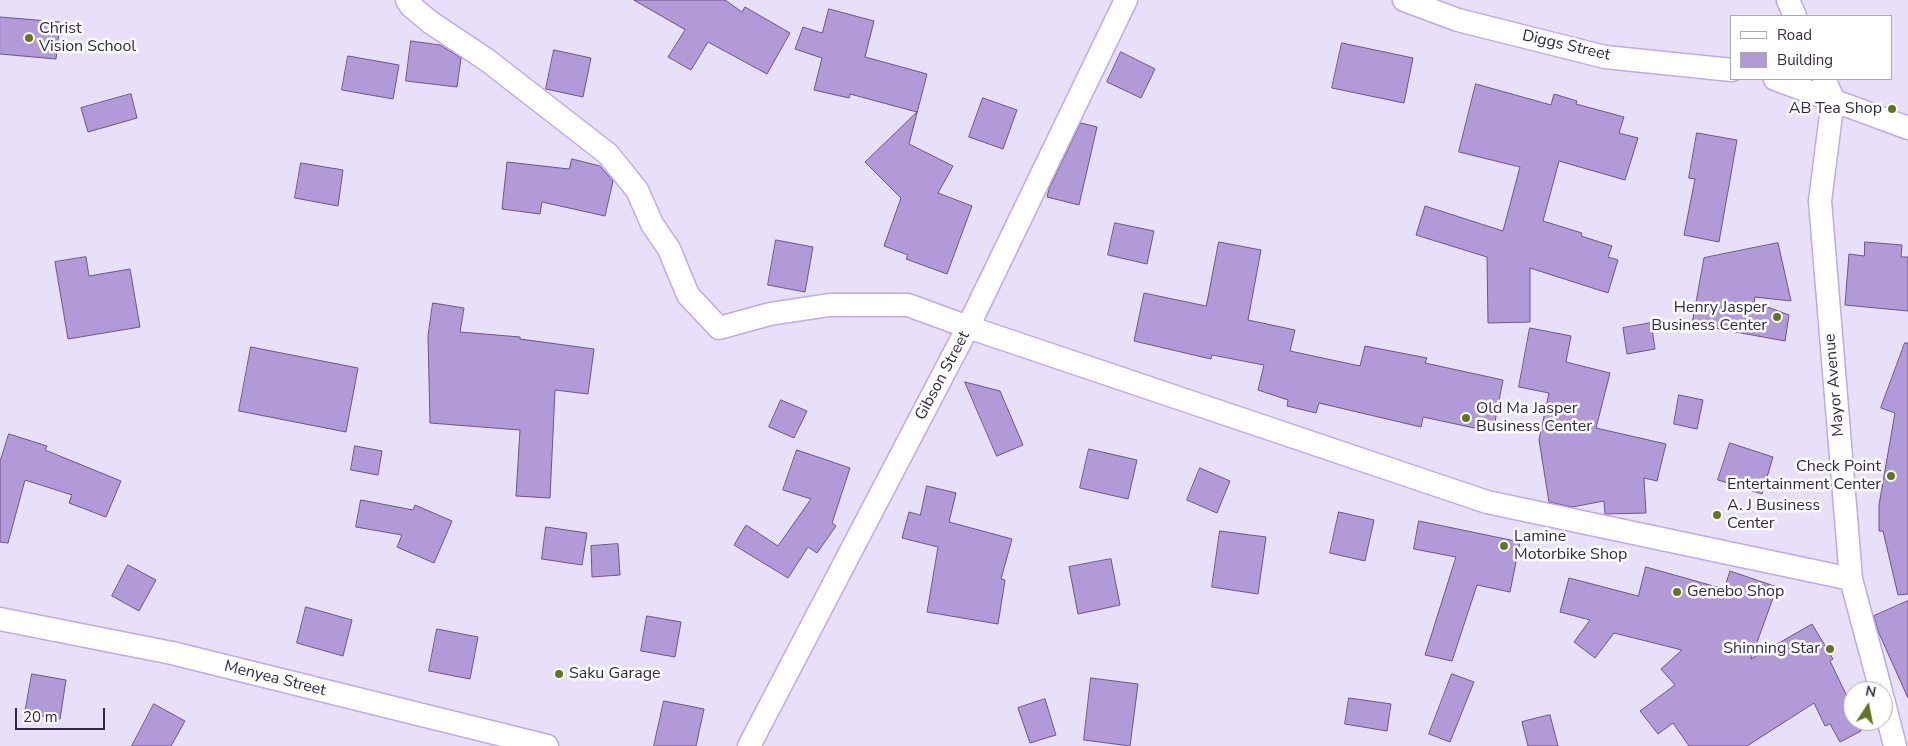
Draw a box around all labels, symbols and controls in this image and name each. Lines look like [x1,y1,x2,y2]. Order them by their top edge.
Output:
legend [1730,15,1893,80]
place label: Christ Vision School [39,19,136,57]
text: Road [1777,25,1812,45]
street label: Diggs Street [1520,27,1612,65]
marker: Christ Vision School [23,32,35,44]
text: Building [1777,50,1833,70]
place label: AB Tea Shop [1789,99,1882,119]
marker: AB Tea Shop [1886,103,1898,115]
place label: Henry Jasper Business Center [1651,298,1767,336]
marker: Henry Jasper Business Center [1771,311,1783,323]
street label: Gibson Street [911,328,975,424]
street label: Mayor Avenue [1821,333,1849,437]
place label: Old Ma Jasper Business Center [1476,399,1592,437]
marker: Old Ma Jasper Business Center [1460,412,1472,424]
place label: Check Point Entertainment Center [1727,457,1881,495]
marker: Check Point Entertainment Center [1885,470,1897,482]
place label: A. J Business Center [1727,496,1820,534]
marker: A. J Business Center [1711,509,1723,521]
place label: Lamine Motorbike Shop [1514,527,1627,565]
marker: Lamine Motorbike Shop [1498,540,1510,552]
place label: Genebo Shop [1687,582,1784,602]
marker: Genebo Shop [1671,586,1683,598]
place label: Shinning Star [1723,639,1820,659]
marker: Shinning Star [1824,643,1836,655]
street label: Menyea Street [222,657,328,701]
place label: Saku Garage [569,664,661,684]
marker: Saku Garage [553,668,565,680]
north arrow [1843,681,1893,731]
text: N [1864,681,1878,702]
scale bar [18,698,108,730]
text: 20 m [23,707,58,727]

